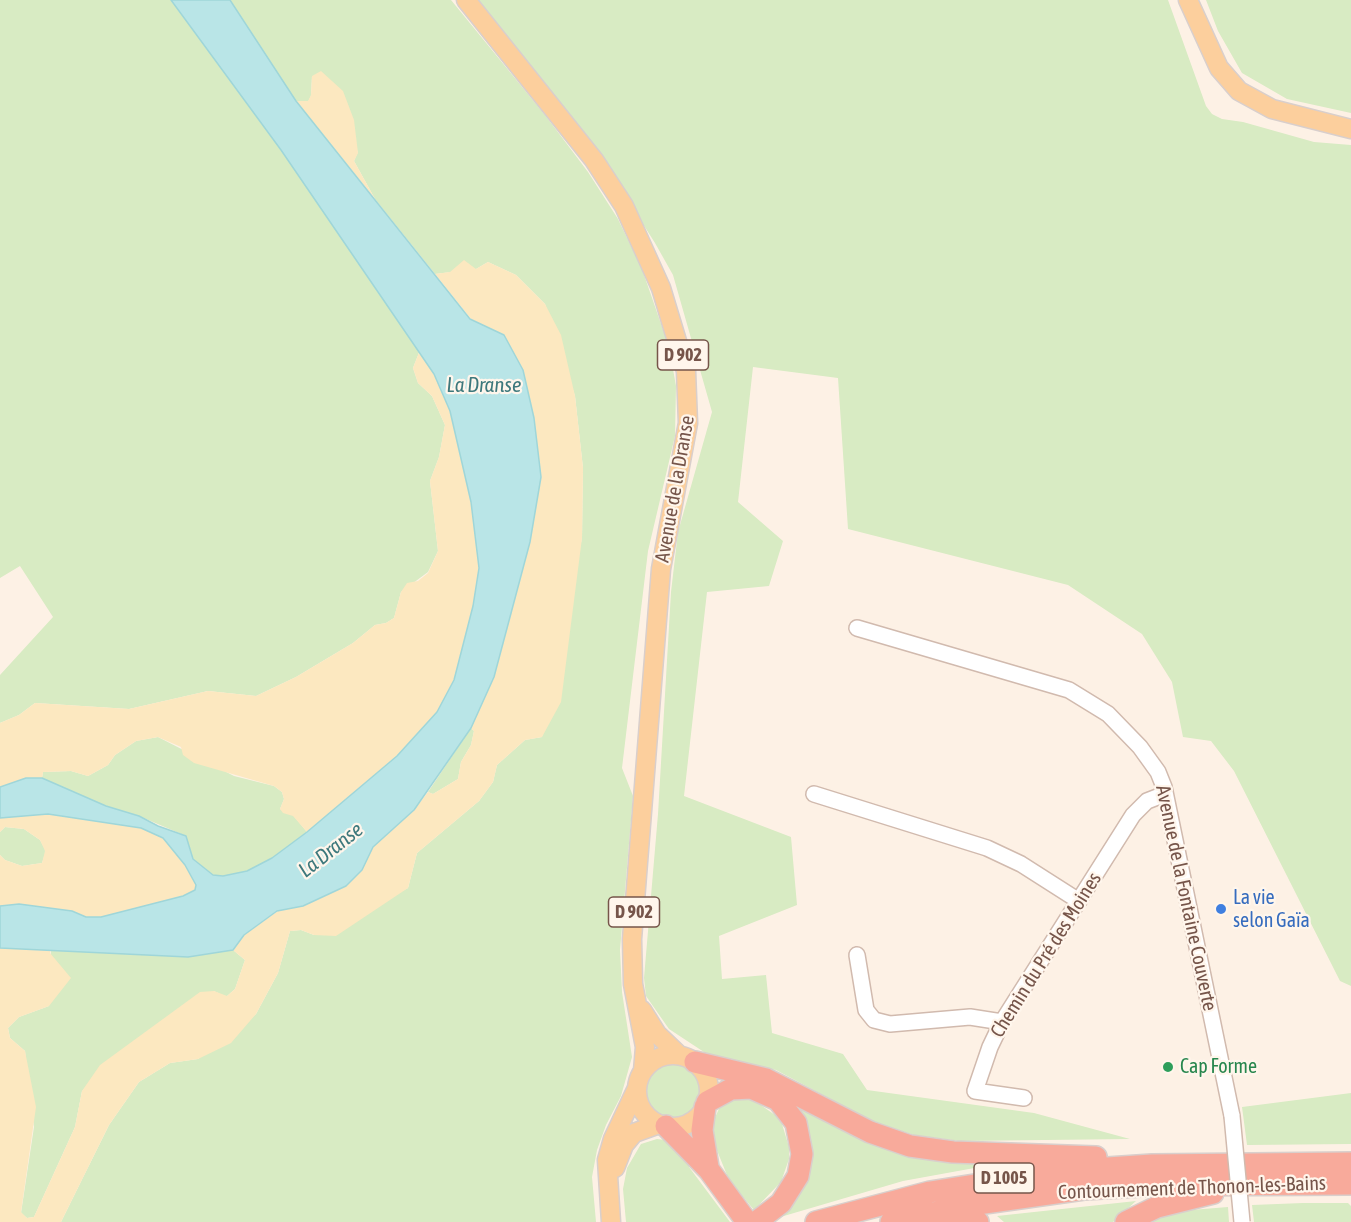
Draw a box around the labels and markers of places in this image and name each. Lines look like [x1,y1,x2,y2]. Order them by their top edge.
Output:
place label: La vie selon Gaïa [1233,886,1310,933]
marker: La vie selon Gaïa [1214,902,1228,916]
place label: Cap Forme [1180,1055,1257,1079]
marker: Cap Forme [1161,1060,1175,1074]

